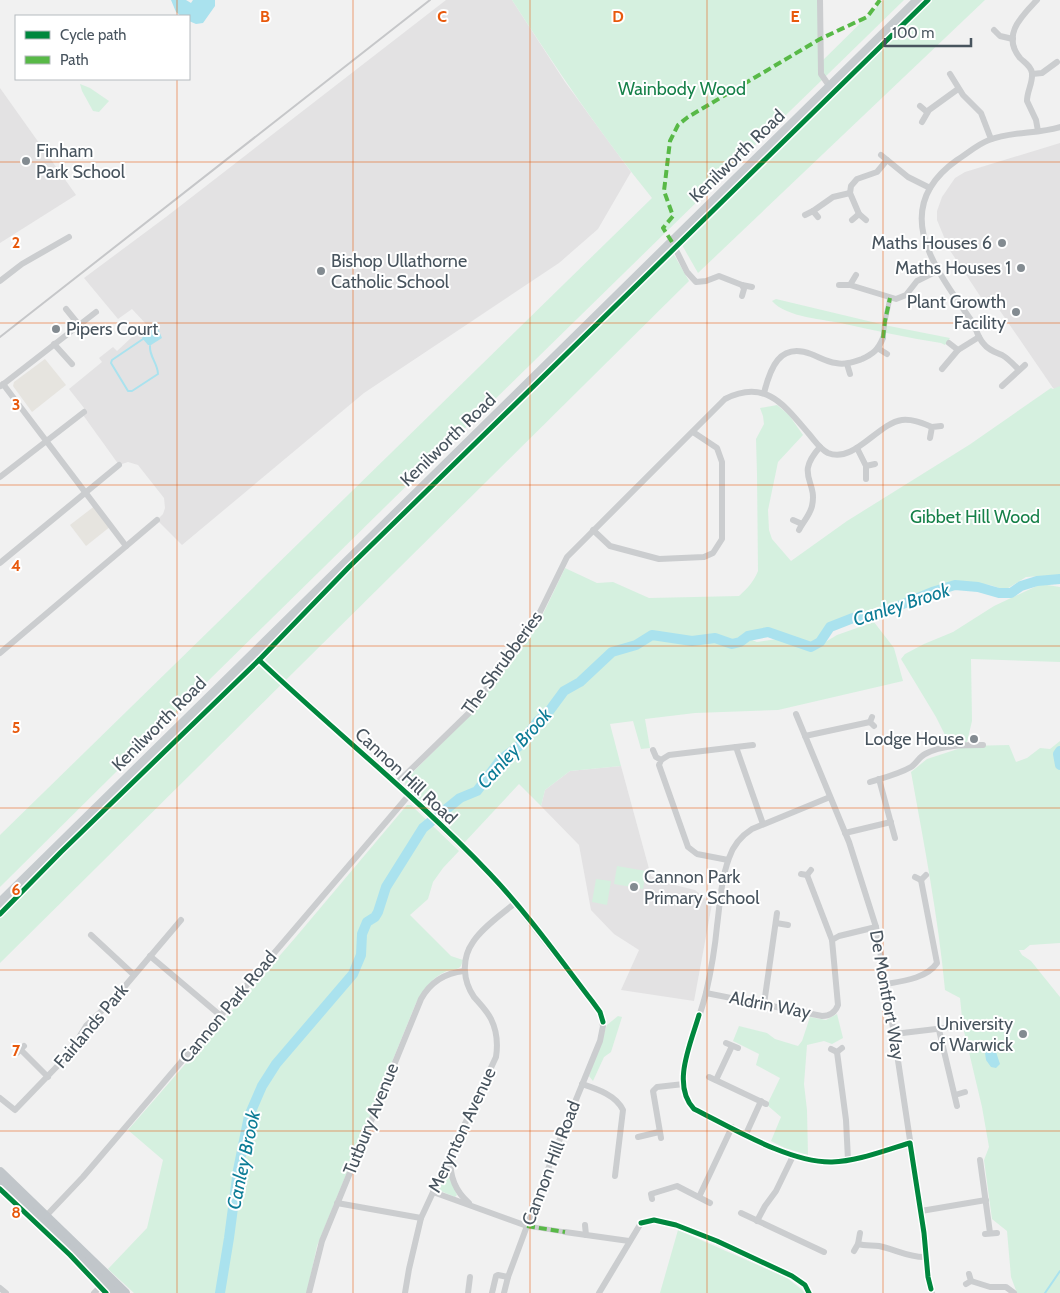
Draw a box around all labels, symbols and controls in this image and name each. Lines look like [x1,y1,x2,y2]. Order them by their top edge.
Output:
text: B [260,7,270,26]
text: C [437,7,447,26]
text: D [612,7,624,26]
text: E [790,7,800,26]
legend [15,15,190,80]
scale bar [885,15,971,47]
text: 100 m [892,24,934,42]
text: Cycle path [60,26,126,44]
text: Path [60,51,89,69]
park label: Wainbody Wood [618,78,746,100]
street label: Kenilworth Road [685,105,789,207]
place label: Finham Park School [36,140,126,183]
marker: Finham Park School [20,155,32,167]
place label: Maths Houses 6 [872,232,992,254]
text: 2 [12,233,20,252]
marker: Maths Houses 6 [996,237,1008,249]
place label: Bishop Ullathorne Catholic School [331,250,467,293]
place label: Maths Houses 1 [895,257,1011,279]
marker: Maths Houses 1 [1015,262,1027,274]
marker: Bishop Ullathorne Catholic School [315,265,327,277]
place label: Plant Growth Facility [907,291,1006,334]
marker: Plant Growth Facility [1010,306,1022,318]
place label: Pipers Court [66,318,158,340]
marker: Pipers Court [50,323,62,335]
street label: Kenilworth Road [396,389,500,491]
text: 3 [12,395,20,414]
park label: Gibbet Hill Wood [910,506,1040,528]
text: 4 [11,556,21,575]
water label: Canley Brook [850,578,953,631]
street label: The Shrubberies [457,607,547,719]
street label: Kenilworth Road [107,672,211,776]
water label: Canley Brook [472,703,557,793]
text: 5 [12,718,20,737]
street label: Cannon Hill Road [350,723,462,829]
place label: Lodge House [865,728,964,750]
marker: Lodge House [968,733,980,745]
place label: Cannon Park Primary School [644,866,760,909]
text: 6 [12,880,21,899]
marker: Cannon Park Primary School [628,881,640,893]
street label: De Montfort Way [865,928,909,1062]
street label: Cannon Park Road [175,947,281,1067]
street label: Fairlands Park [49,979,133,1073]
street label: Aldrin Way [727,986,813,1024]
place label: University of Warwick [929,1013,1014,1056]
marker: University of Warwick [1017,1028,1029,1040]
text: 7 [12,1041,21,1060]
street label: Tutbury Avenue [339,1060,403,1178]
street label: Merynton Avenue [423,1064,501,1196]
street label: Cannon Hill Road [517,1098,585,1228]
water label: Canley Brook [222,1108,265,1212]
text: 8 [11,1203,21,1222]

